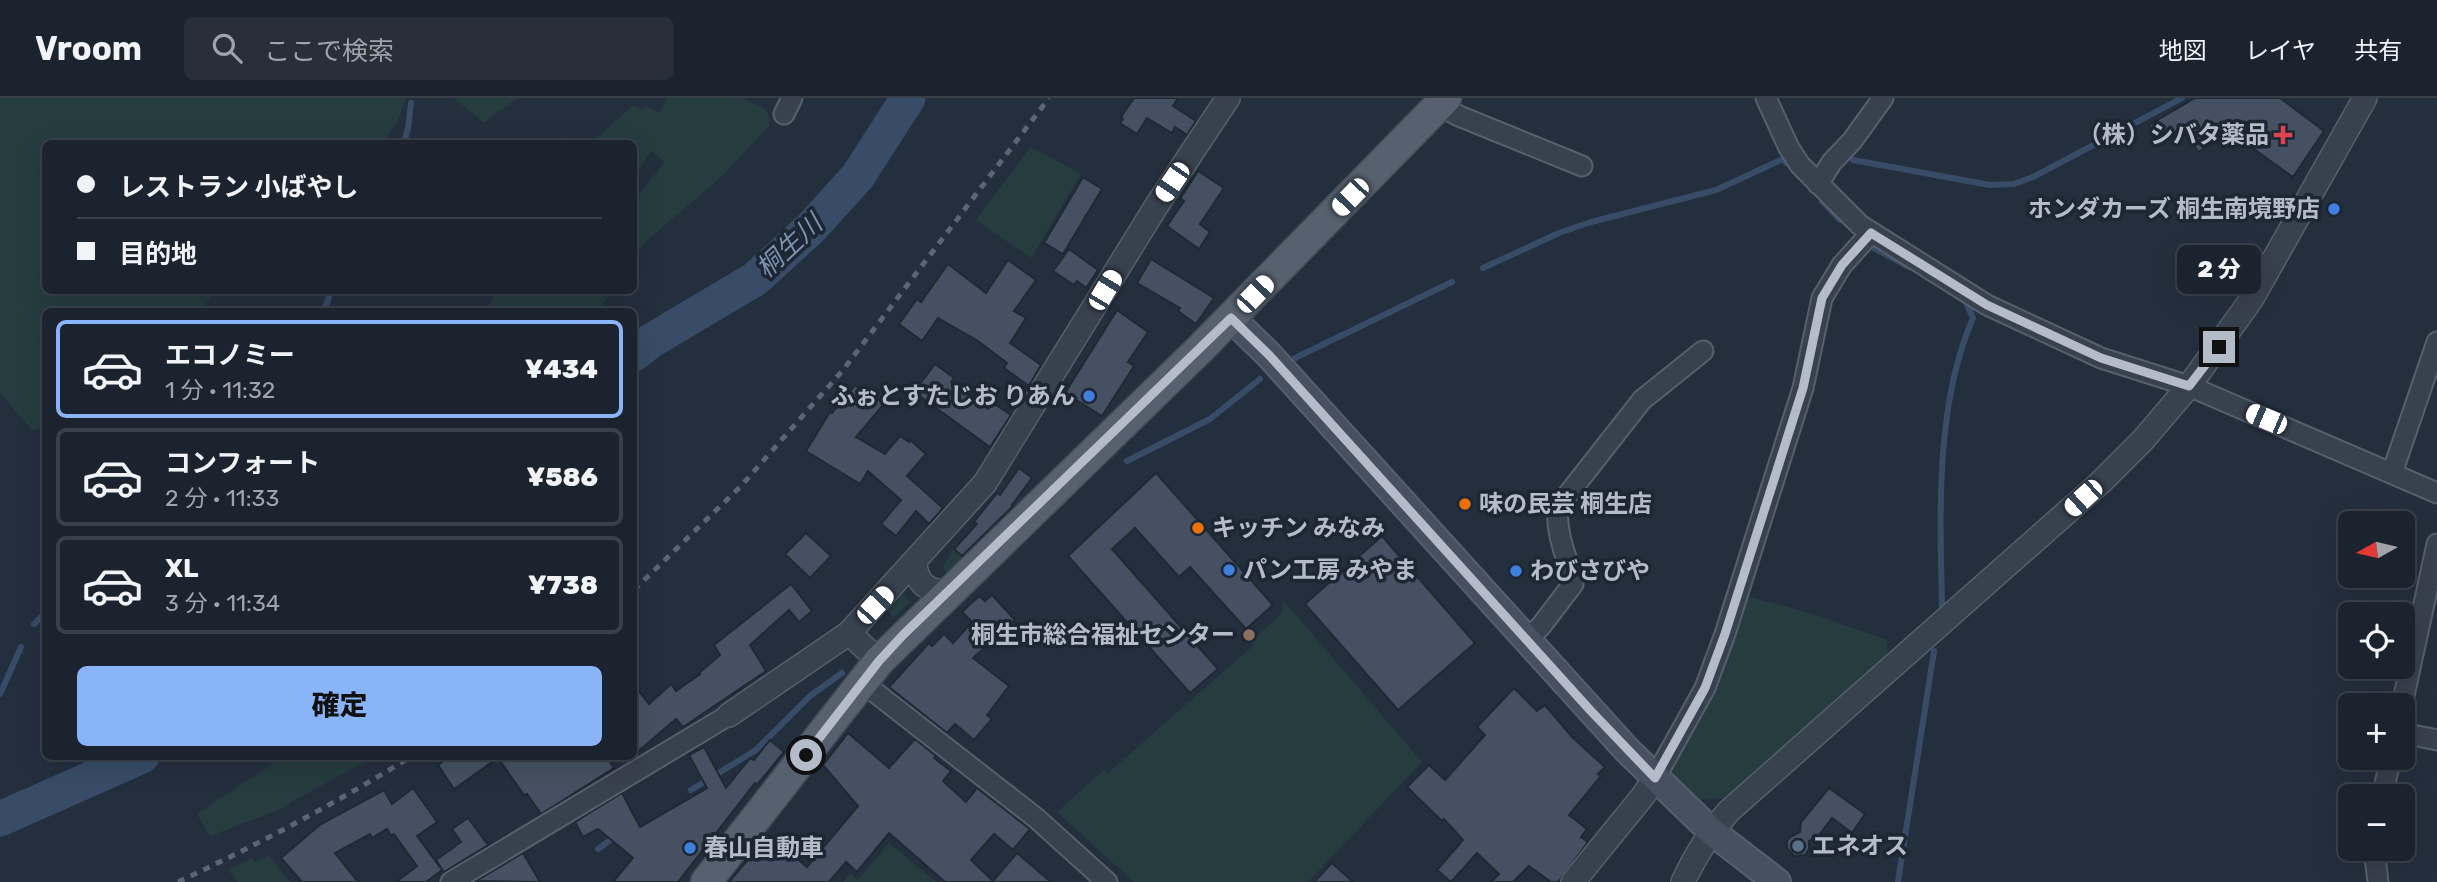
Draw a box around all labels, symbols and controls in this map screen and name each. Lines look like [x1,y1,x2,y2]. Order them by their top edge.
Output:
search box [184,17,674,80]
text: Vroom [35,29,142,68]
icon: search [208,29,246,67]
text: ここで検索 [264,36,394,67]
text: 地図 [2159,37,2207,65]
text: レイヤ [2245,37,2316,65]
text: 共有 [2354,37,2402,65]
place label: （株）シバタ薬品 [2078,121,2269,149]
marker: （株）シバタ薬品 [2275,127,2291,143]
car [1152,159,1193,205]
text: レストラン 小ばやし [119,172,359,203]
car [1328,175,1373,219]
place label: ホンダカーズ 桐生南境野店 [2028,195,2320,223]
marker: ホンダカーズ 桐生南境野店 [2326,201,2342,217]
water label: 桐生川 [750,206,831,284]
text: 目的地 [119,239,197,270]
callout: 2 分 [2177,246,2261,294]
text: 2 分 [2197,255,2241,283]
car [1086,267,1125,313]
car [1233,272,1278,316]
route end [2203,331,2235,363]
icon: car [81,338,144,401]
text: エコノミー [165,340,295,371]
text: ¥434 [525,354,598,385]
text: 1 分 · 11:32 [165,376,275,404]
place label: ふぉとすたじお りあん [831,382,1075,410]
marker: ふぉとすたじお りあん [1081,388,1097,404]
car [2243,401,2290,437]
icon: car [81,446,144,509]
text: コンフォート [165,448,320,479]
text: ¥586 [526,462,598,493]
car [2061,476,2106,520]
text: 2 分 · 11:33 [165,484,279,512]
place label: 味の民芸 桐生店 [1479,490,1652,518]
marker: 味の民芸 桐生店 [1457,496,1473,512]
north arrow [2338,511,2415,588]
map controls [2338,511,2415,861]
place label: キッチン みなみ [1212,514,1385,542]
marker: キッチン みなみ [1190,520,1206,536]
text: XL [165,553,198,584]
icon: car [81,554,144,617]
place label: パン工房 みやま [1243,556,1417,584]
place label: わびさびや [1530,557,1650,585]
marker: パン工房 みやま [1221,562,1237,578]
marker: わびさびや [1508,563,1524,579]
text: ¥738 [528,570,598,601]
car [853,582,898,628]
text: 3 分 · 11:34 [165,589,280,617]
button: locate [2338,602,2415,679]
place label: 桐生市総合福祉センター [971,621,1235,649]
marker: 桐生市総合福祉センター [1241,627,1257,643]
button: 確定 [77,666,602,746]
button: + [2338,693,2415,770]
route start [790,739,822,771]
button: − [2338,784,2415,861]
place label: エネオス [1812,832,1908,860]
place label: 春山自動車 [704,834,824,862]
marker: エネオス [1790,838,1806,854]
marker: 春山自動車 [682,840,698,856]

